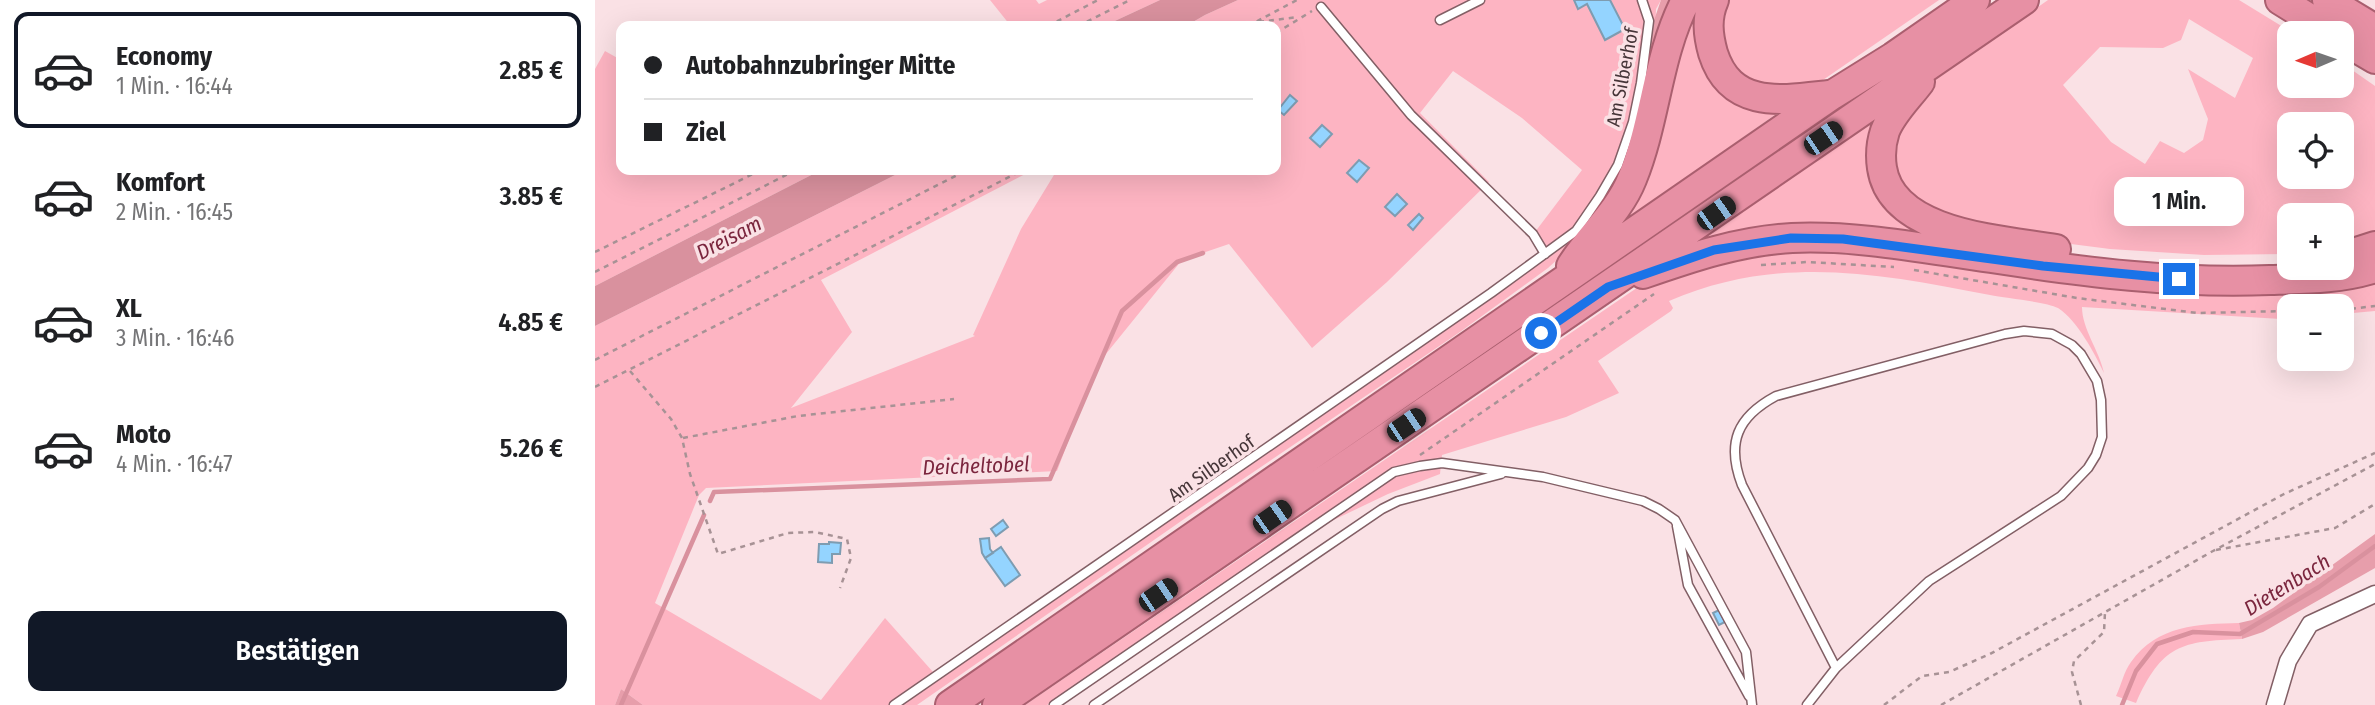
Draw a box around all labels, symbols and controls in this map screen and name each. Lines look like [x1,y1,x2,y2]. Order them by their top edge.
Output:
north arrow [2277,21,2354,98]
map controls [2277,21,2354,371]
street label: Am Silberhof [1602,25,1644,128]
icon: car [32,39,95,102]
text: Economy [116,41,212,72]
text: Autobahnzubringer Mitte [686,50,955,81]
text: 2.85 € [500,55,563,86]
text: 1 Min. · 16:44 [116,72,233,100]
button: locate [2277,112,2354,189]
text: Ziel [686,117,726,148]
car [1800,118,1847,158]
icon: car [32,165,95,228]
text: Komfort [116,167,205,198]
callout: 1 Min. [2114,177,2244,226]
text: 3.85 € [499,181,563,212]
text: 1 Min. [2152,187,2206,215]
car [1693,192,1740,234]
text: 2 Min. · 16:45 [116,198,233,226]
button: + [2277,203,2354,280]
water label: Dreisam [692,211,766,265]
route end [2163,263,2195,295]
icon: car [32,291,95,354]
text: XL [116,293,142,324]
button: − [2277,294,2354,371]
text: 4.85 € [498,307,563,338]
route start [1525,317,1557,349]
text: 3 Min. · 16:46 [116,324,234,352]
car [1383,405,1430,445]
icon: car [32,417,95,480]
text: Moto [116,419,171,450]
street label: Am Silberhof [1164,430,1260,507]
text: 5.26 € [500,433,563,464]
text: 4 Min. · 16:47 [116,450,233,478]
water label: Deicheltobel [922,451,1030,481]
car [1249,496,1296,538]
water label: Dietenbach [2239,548,2335,622]
car [1135,575,1182,615]
button: Bestätigen [28,611,567,691]

